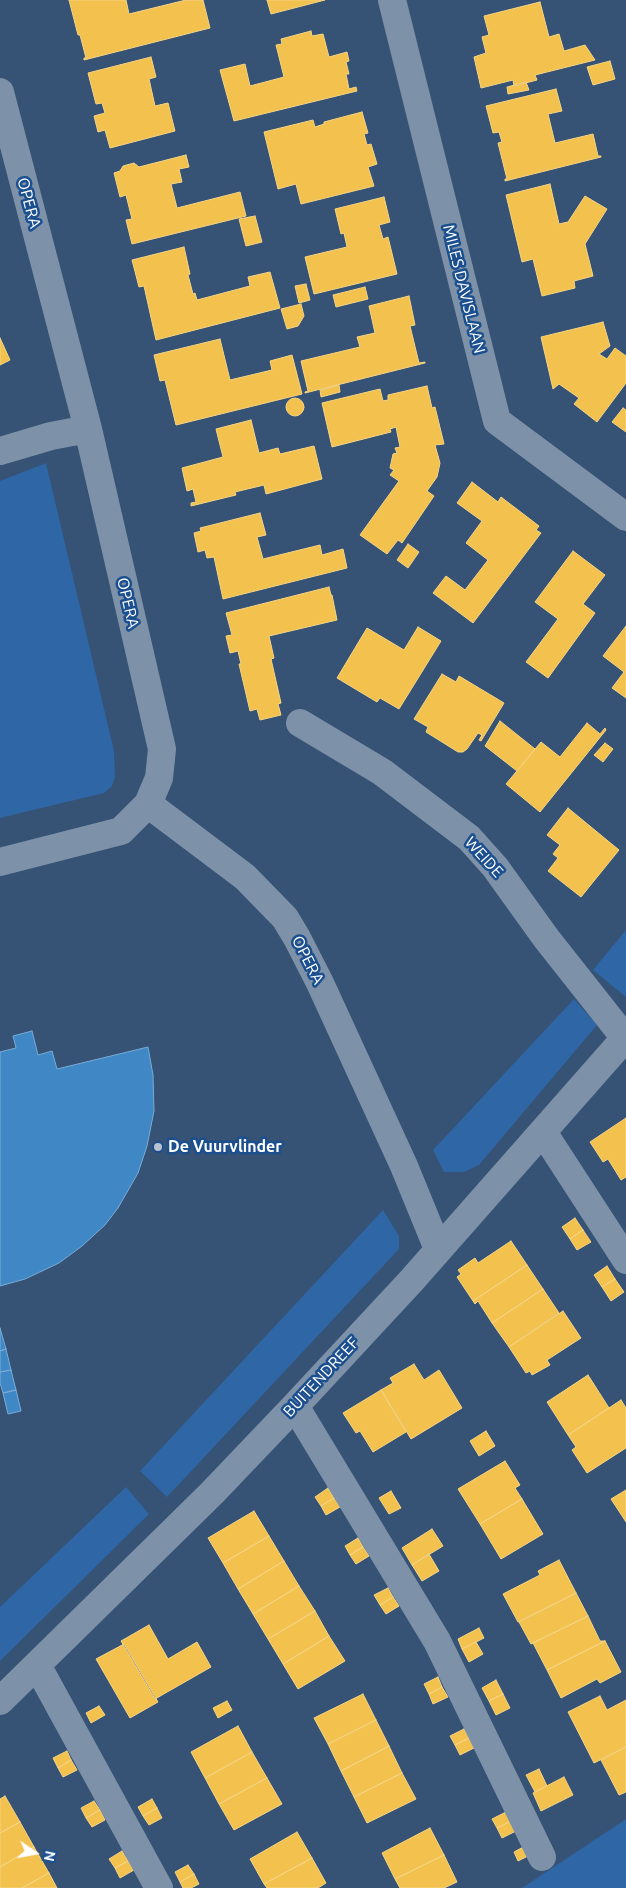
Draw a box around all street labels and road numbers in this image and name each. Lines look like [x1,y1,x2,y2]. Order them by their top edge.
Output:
street label: OPERA [13,176,45,230]
street label: MILES DAVISLAAN [439,223,489,355]
street label: OPERA [113,576,143,630]
street label: WEIDE [461,833,507,881]
street label: OPERA [288,933,328,987]
street label: BUITENDREEF [279,1333,363,1421]

